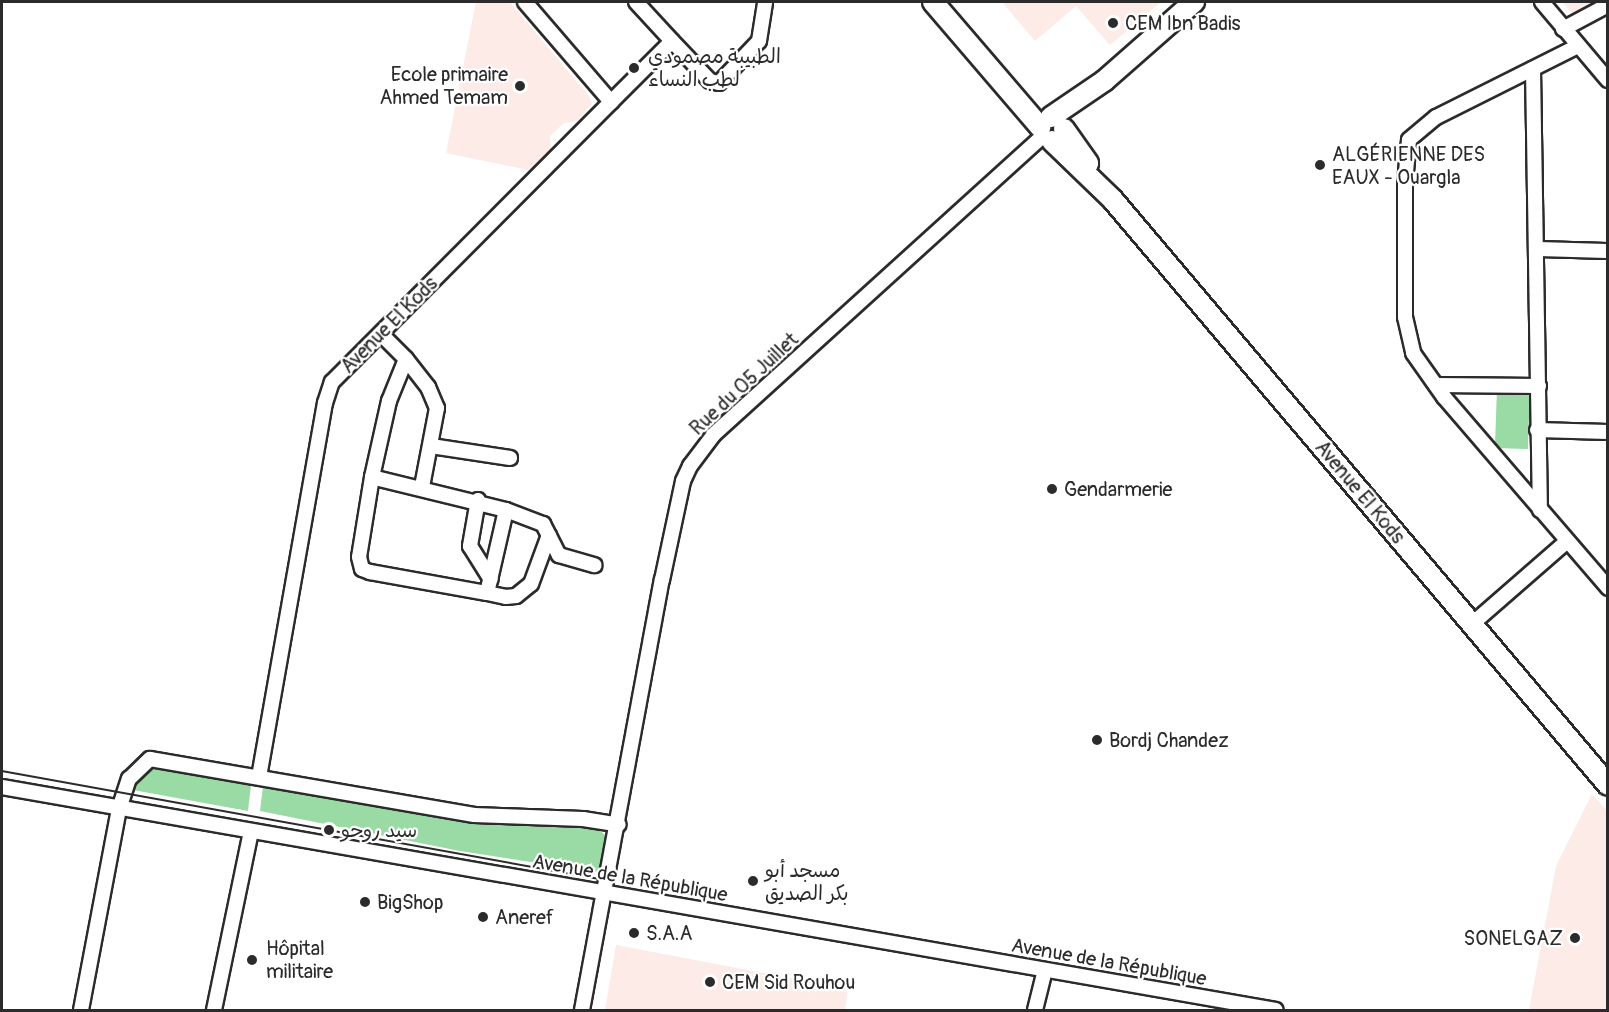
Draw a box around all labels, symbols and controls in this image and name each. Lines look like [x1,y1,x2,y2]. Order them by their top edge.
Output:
place label: CEM Ibn Badis [1125,11,1241,35]
marker: CEM Ibn Badis [1106,16,1120,30]
place label: الطبيبة مصمودي لطب النساء [648,45,781,92]
marker: الطبيبة مصمودي لطب النساء [625,59,643,77]
place label: Ecole primaire Ahmed Temam [380,62,508,109]
marker: Ecole primaire Ahmed Temam [513,79,527,93]
place label: ALGÉRIENNE DES EAUX - Ouargla [1332,142,1485,189]
marker: ALGÉRIENNE DES EAUX - Ouargla [1313,158,1327,172]
street label: Avenue El Kods [336,272,442,378]
street label: Rue du 05 Juillet [685,328,803,440]
street label: Avenue El Kods [1310,436,1410,548]
place label: Gendarmerie [1064,477,1172,501]
marker: Gendarmerie [1045,482,1059,496]
place label: Bordj Chandez [1109,728,1229,752]
marker: Bordj Chandez [1090,733,1104,747]
place label: سيد روحو [341,818,417,842]
marker: سيد روحو [322,823,336,837]
street label: Avenue de la République [531,849,729,907]
place label: مسجد أبو بكر الصديق [765,858,849,905]
marker: مسجد أبو بكر الصديق [746,874,760,888]
place label: BigShop [377,890,443,914]
marker: BigShop [358,895,372,909]
place label: Aneref [495,905,554,929]
marker: Aneref [476,910,490,924]
place label: S.A.A [646,921,692,945]
marker: S.A.A [627,926,641,940]
place label: SONELGAZ [1464,926,1563,950]
marker: SONELGAZ [1568,931,1582,945]
street label: Avenue de la République [1010,933,1208,991]
place label: Hôpital militaire [266,936,333,983]
marker: Hôpital militaire [243,951,261,969]
place label: CEM Sid Rouhou [722,970,855,994]
marker: CEM Sid Rouhou [703,975,717,989]

